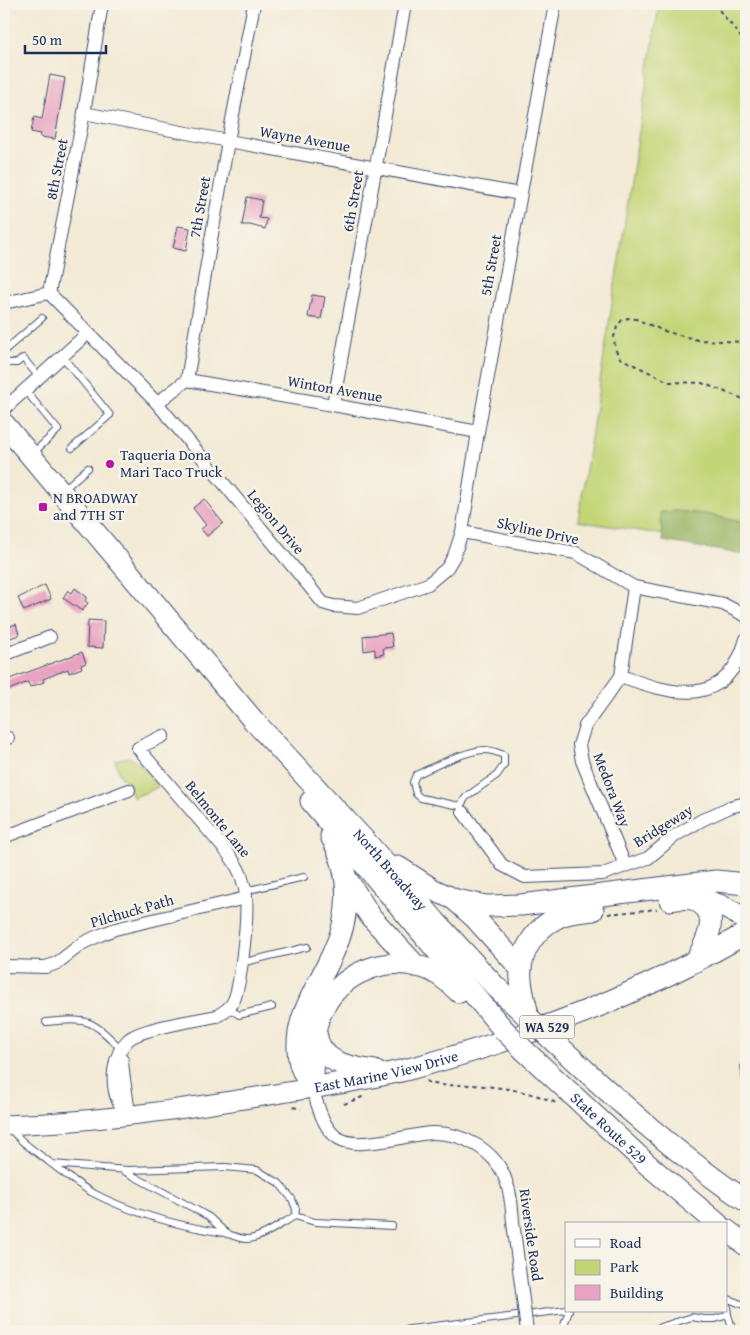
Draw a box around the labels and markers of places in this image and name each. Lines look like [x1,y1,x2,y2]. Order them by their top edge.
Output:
place label: Taqueria Dona Mari Taco Truck [120,444,223,482]
marker: Taqueria Dona Mari Taco Truck [104,458,116,470]
place label: N BROADWAY and 7TH ST [53,487,138,525]
marker: N BROADWAY and 7TH ST [37,501,49,513]

